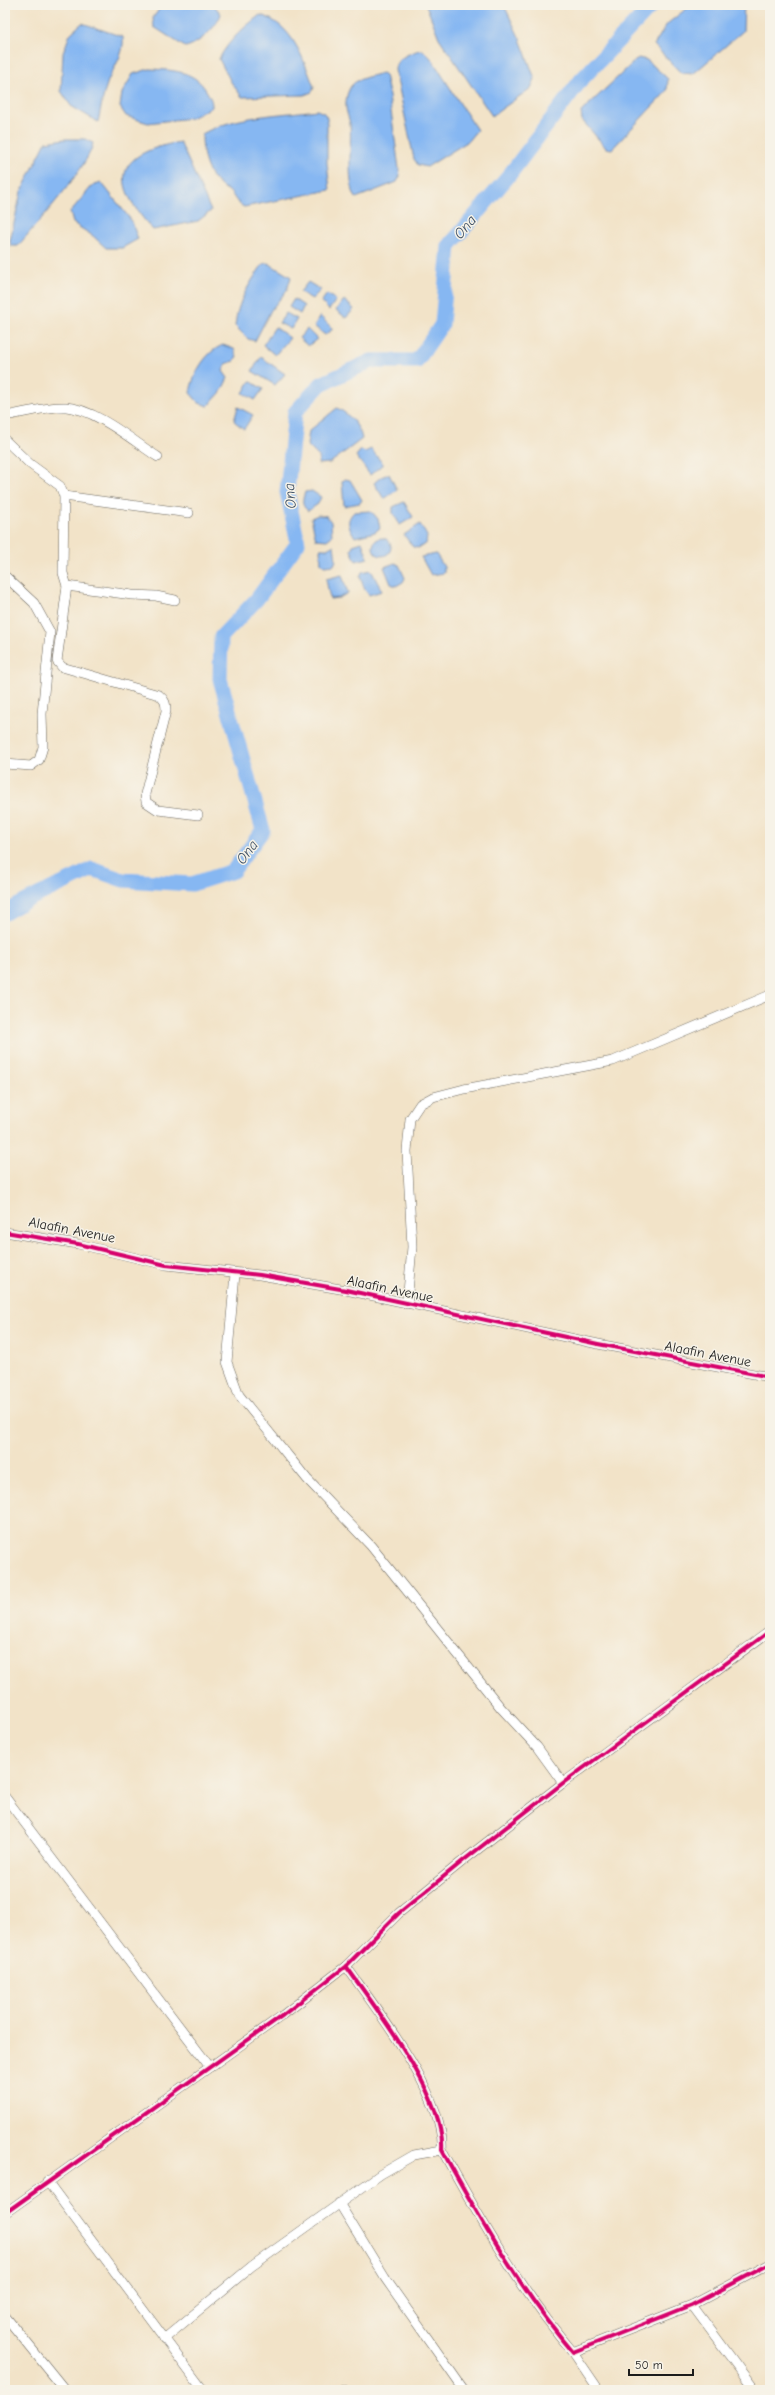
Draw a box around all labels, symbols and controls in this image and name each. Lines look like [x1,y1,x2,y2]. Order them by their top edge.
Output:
water label: Ona [450,211,480,243]
water label: Ona [280,482,300,510]
water label: Ona [232,836,262,868]
street label: Alaafin Avenue [27,1213,117,1247]
street label: Alaafin Avenue [345,1272,435,1306]
street label: Alaafin Avenue [663,1337,753,1371]
scale bar [629,2351,693,2377]
text: 50 m [635,2358,663,2372]

